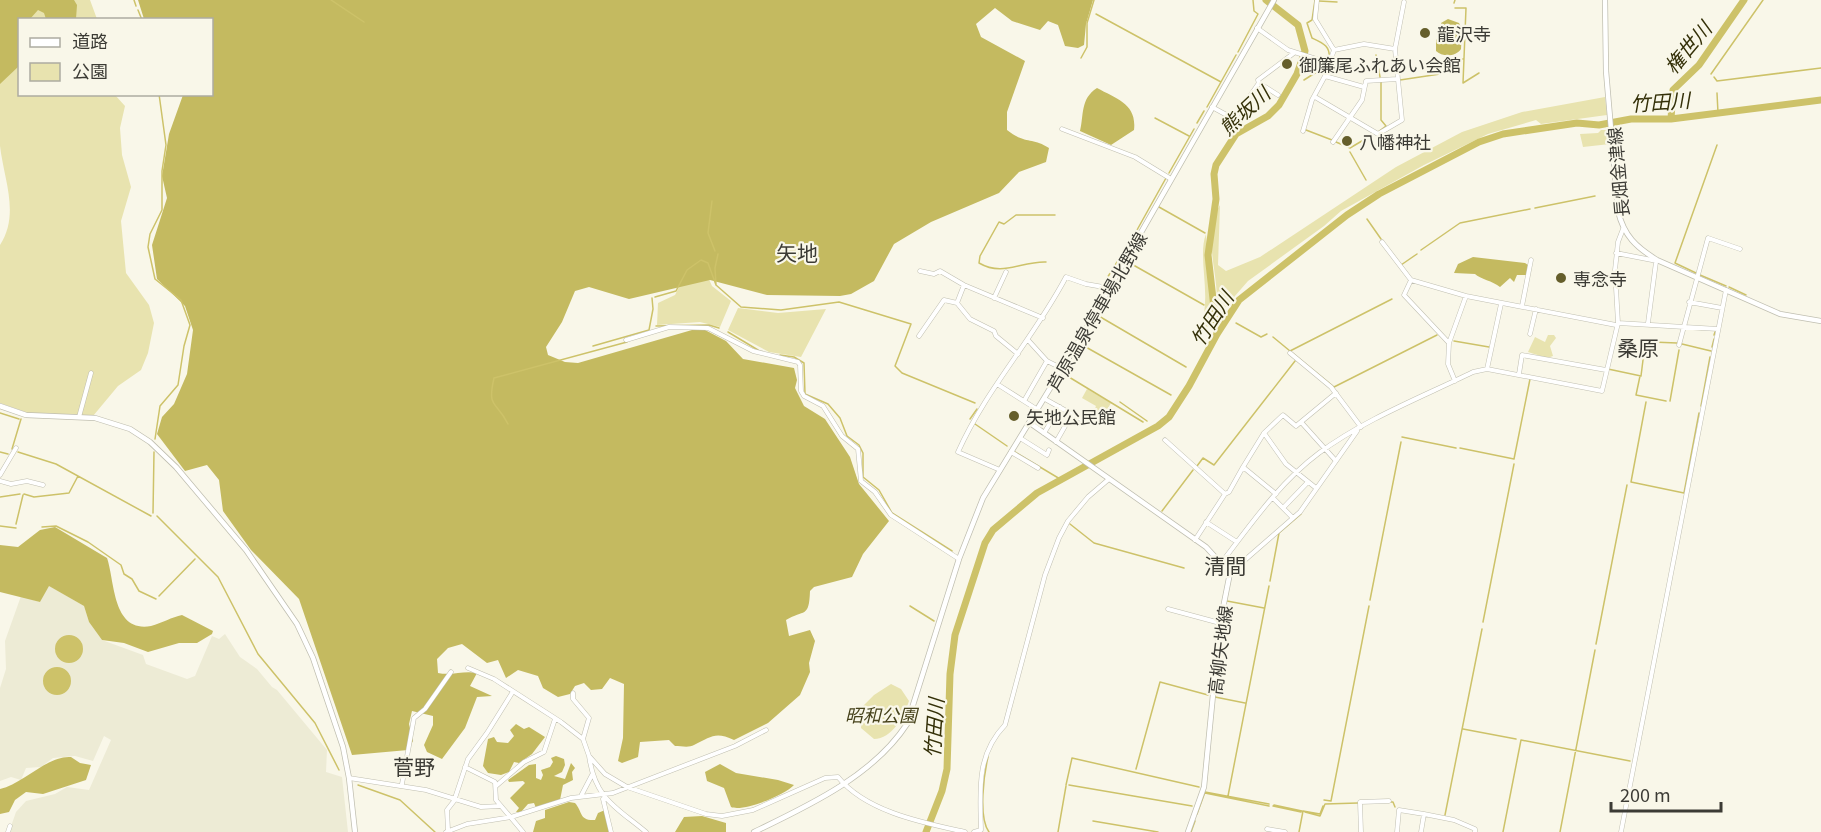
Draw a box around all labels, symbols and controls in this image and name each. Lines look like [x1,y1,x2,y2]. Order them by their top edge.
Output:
water label: 権世川 [1657,13,1719,79]
legend [18,18,213,96]
place label: 龍沢寺 [1437,20,1491,46]
marker: 龍沢寺 [1418,26,1432,40]
text: 道路 [72,27,108,53]
place label: 御簾尾ふれあい会館 [1299,51,1461,77]
text: 公園 [72,57,108,83]
marker: 御簾尾ふれあい会館 [1280,57,1294,71]
water label: 熊坂川 [1212,78,1277,141]
water label: 竹田川 [1629,84,1693,118]
street label: 長畑金津線 [1600,126,1634,218]
place label: 八幡神社 [1359,128,1431,154]
marker: 八幡神社 [1340,134,1354,148]
street label: 芦原温泉停車場北野線 [1040,227,1152,395]
district label: 矢地 [776,237,818,267]
place label: 専念寺 [1573,265,1627,291]
marker: 専念寺 [1554,271,1568,285]
water label: 竹田川 [1183,283,1241,351]
district label: 桑原 [1617,332,1659,362]
place label: 矢地公民館 [1026,403,1116,429]
marker: 矢地公民館 [1007,409,1021,423]
district label: 清間 [1204,550,1246,580]
street label: 高柳矢地線 [1201,604,1237,696]
water label: 竹田川 [916,695,950,759]
park label: 昭和公園 [845,701,920,727]
district label: 菅野 [393,751,435,781]
scale bar [1611,775,1720,813]
text: 200 m [1620,781,1671,807]

